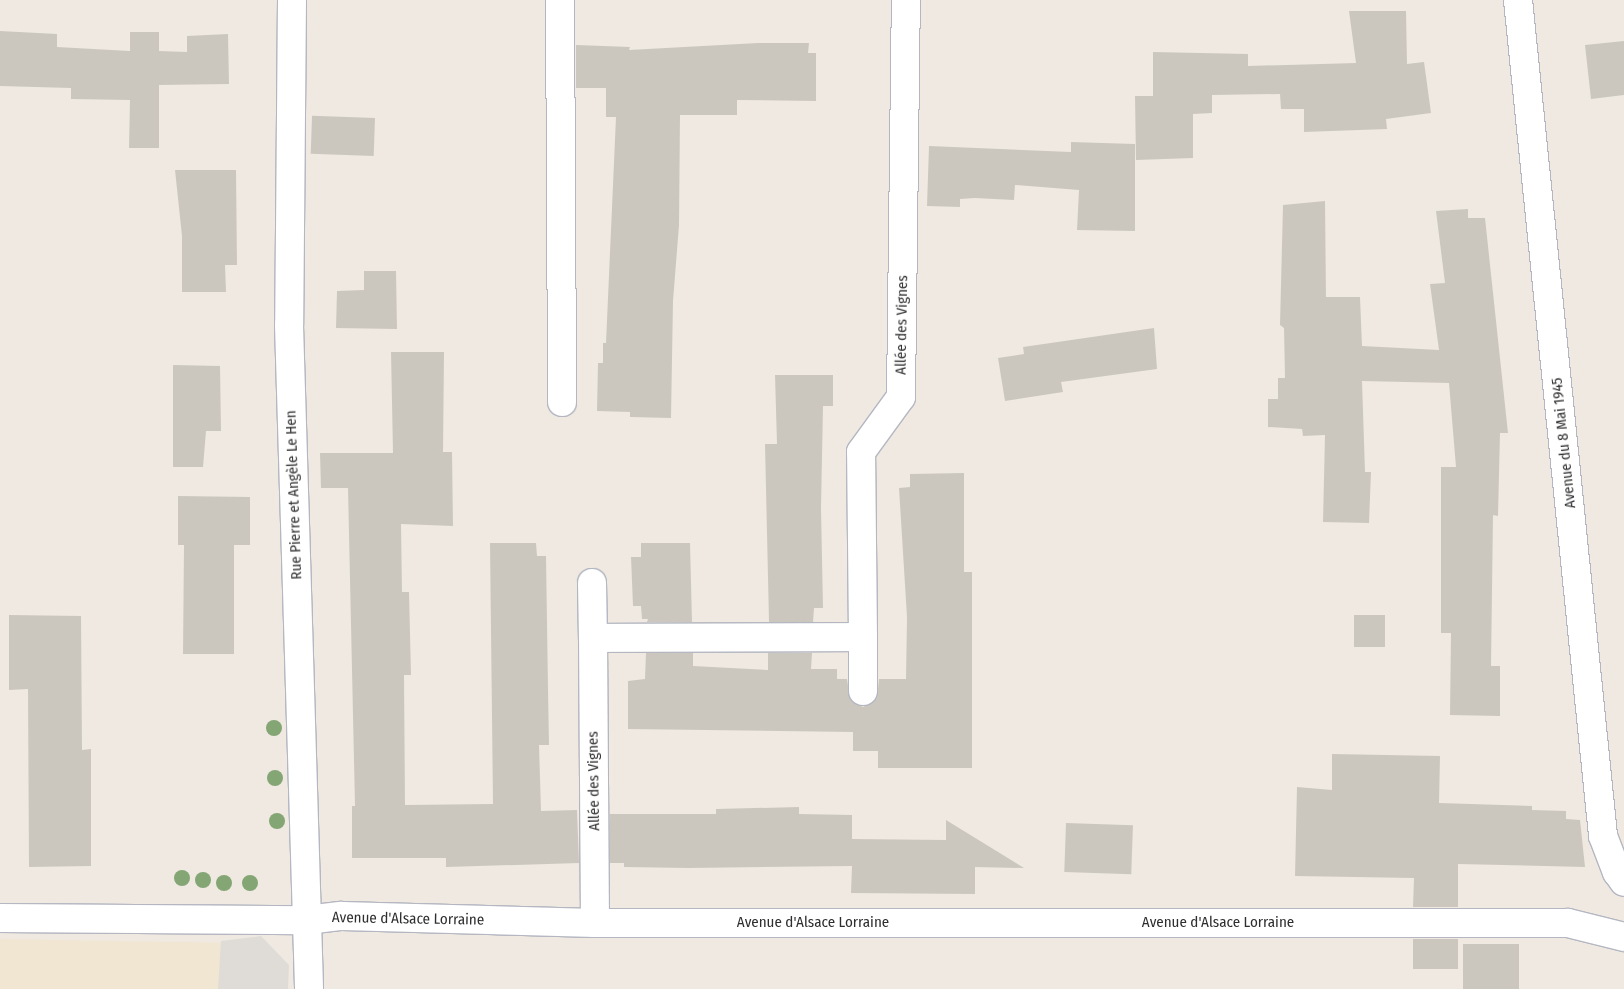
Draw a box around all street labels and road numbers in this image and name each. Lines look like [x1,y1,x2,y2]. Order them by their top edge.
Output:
street label: Allée des Vignes [892,275,912,375]
street label: Avenue du 8 Mai 1945 [1548,377,1580,509]
street label: Rue Pierre et Angèle Le Hen [282,410,306,580]
street label: Allée des Vignes [584,731,604,831]
street label: Avenue d'Alsace Lorraine [332,909,484,929]
street label: Avenue d'Alsace Lorraine [737,914,889,932]
street label: Avenue d'Alsace Lorraine [1142,914,1294,932]

